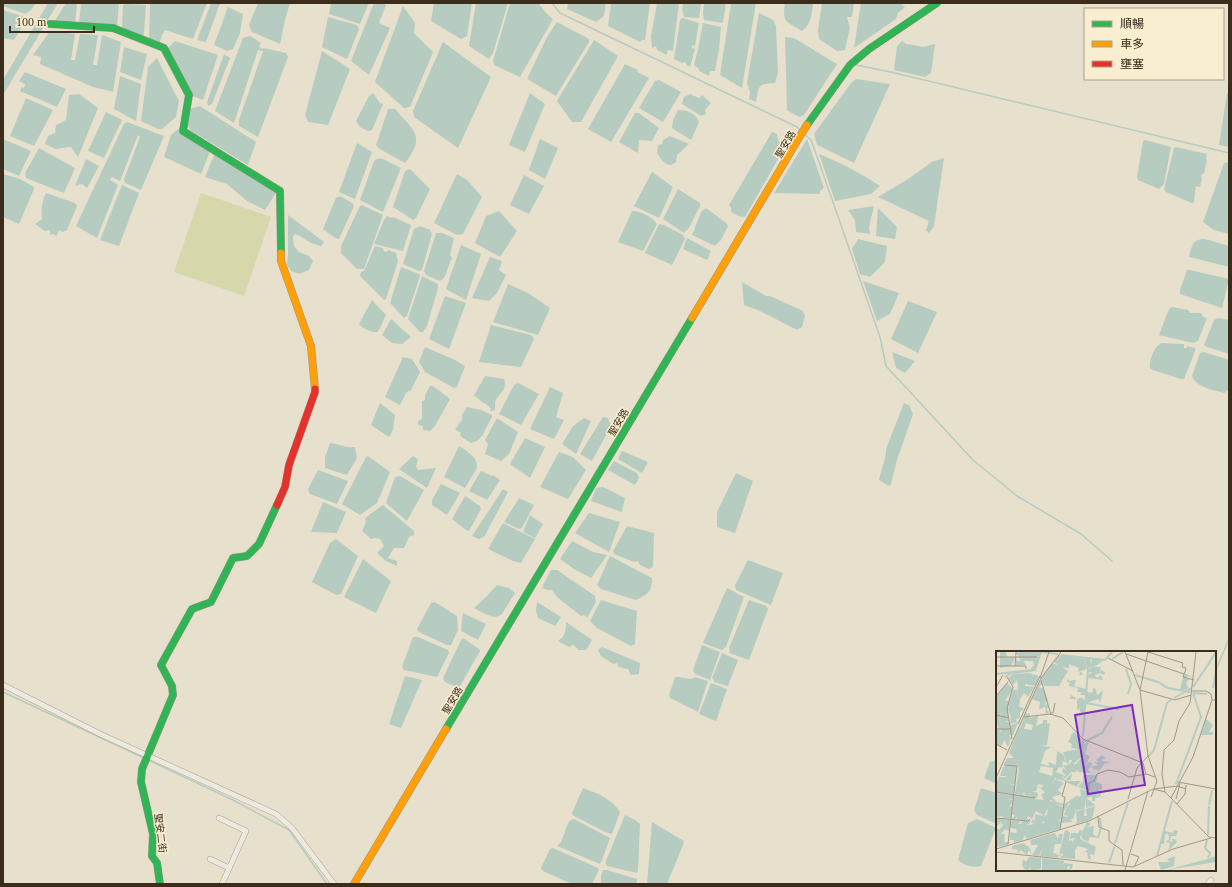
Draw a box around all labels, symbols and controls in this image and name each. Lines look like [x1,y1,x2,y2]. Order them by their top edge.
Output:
scale bar [10,8,94,34]
legend [1084,8,1224,80]
text: 100 m [16,15,47,29]
text: 順暢 [1120,17,1144,31]
text: 車多 [1120,37,1144,51]
text: 壅塞 [1120,57,1144,71]
street label: 聖安路 [773,129,798,160]
street label: 聖安路 [606,407,631,438]
inset map [996,651,1216,871]
street label: 聖安路 [440,685,465,716]
street label: 聖安二街 [153,813,168,854]

